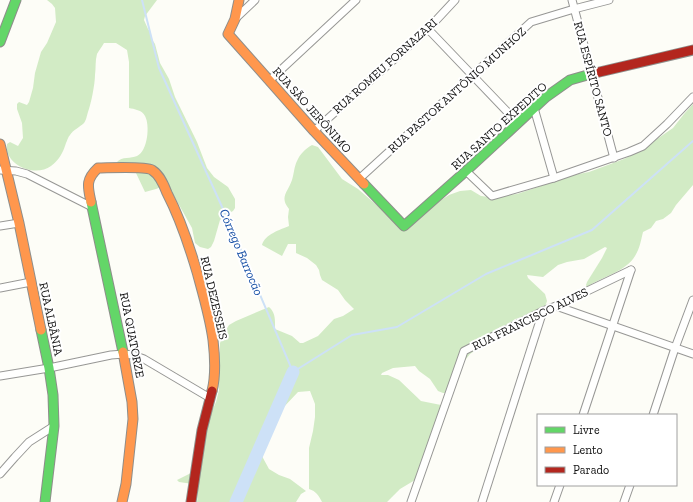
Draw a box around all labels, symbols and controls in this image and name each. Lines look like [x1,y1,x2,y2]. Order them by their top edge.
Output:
street label: RUA ROMEU FORNAZARI [330,15,440,116]
street label: RUA ESPÍRITO SANTO [571,20,616,138]
street label: RUA PASTOR ANTÔNIO MUNHOZ [385,24,529,156]
street label: RUA SÃO JERÔNIMO [270,64,354,156]
street label: RUA SANTO EXPEDITO [448,79,550,173]
water label: Córrego Barrocão [217,207,267,298]
street label: RUA DEZESSEIS [198,255,230,341]
street label: RUA ALBÂNIA [36,281,66,357]
street label: RUA FRANCISCO ALVES [470,285,590,353]
street label: RUA QUATORZE [117,291,147,379]
legend [537,414,677,486]
text: Livre [573,423,600,437]
text: Lento [573,443,603,457]
text: Parado [573,463,609,477]

